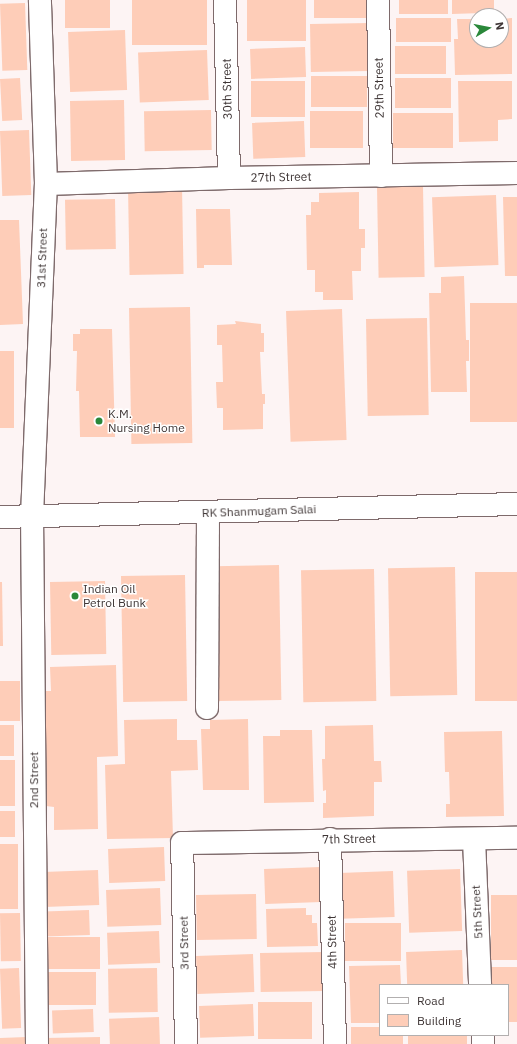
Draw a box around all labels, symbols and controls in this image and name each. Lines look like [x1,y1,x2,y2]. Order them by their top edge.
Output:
north arrow [469,8,509,48]
text: N [492,21,507,31]
street label: 29th Street [371,57,387,119]
street label: 30th Street [219,58,235,120]
street label: 27th Street [250,169,312,185]
street label: 31st Street [34,228,50,288]
place label: K.M. Nursing Home [108,407,185,435]
marker: K.M. Nursing Home [93,415,105,427]
street label: RK Shanmugam Salai [202,502,316,520]
place label: Indian Oil Petrol Bunk [83,582,146,610]
marker: Indian Oil Petrol Bunk [70,591,80,601]
street label: 2nd Street [27,752,41,808]
street label: 7th Street [322,831,376,847]
street label: 5th Street [468,885,486,939]
street label: 4th Street [324,915,340,969]
street label: 3rd Street [176,916,192,970]
legend [379,984,509,1036]
text: Road [417,993,445,1008]
text: Building [417,1013,461,1028]

